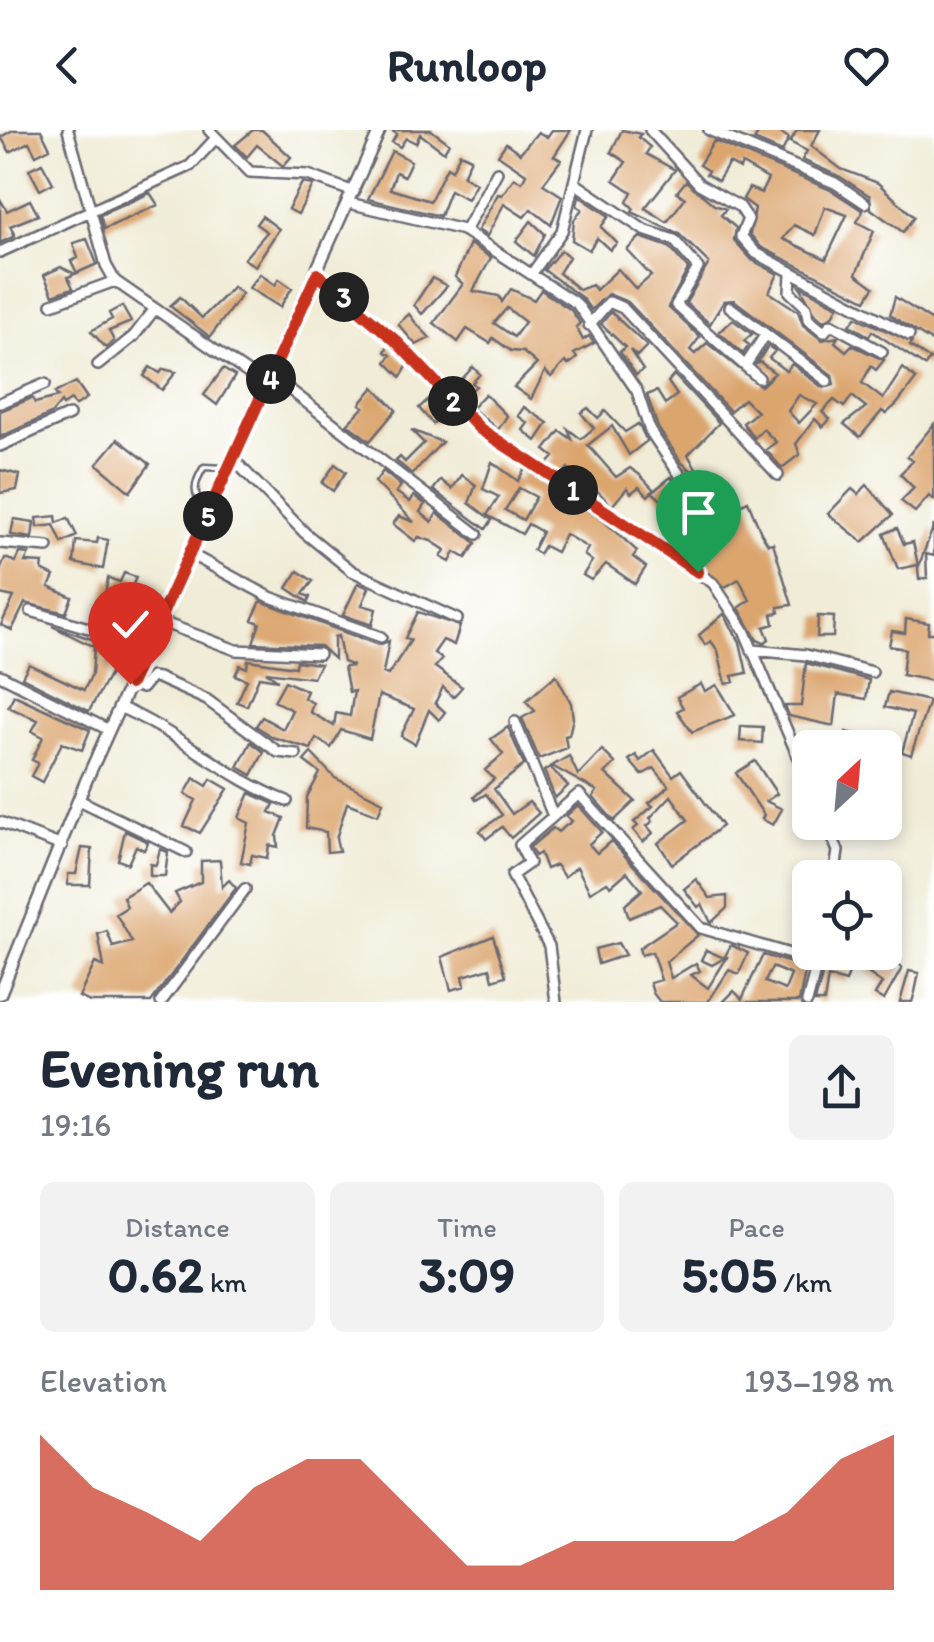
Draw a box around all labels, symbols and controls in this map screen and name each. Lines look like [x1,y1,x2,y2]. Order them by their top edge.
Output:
icon: back [40,38,95,93]
text: Runloop [387,38,547,92]
icon: heart [839,38,894,93]
pin: 3 [319,272,369,322]
text: 3 [336,280,352,314]
pin: 4 [246,354,296,404]
text: 4 [263,362,279,396]
pin: 2 [428,376,478,426]
text: 2 [446,384,460,418]
pin: 1 [548,465,598,515]
pin [656,470,741,573]
text: 1 [567,473,580,507]
icon: arrive [671,485,726,540]
pin: 5 [183,491,233,541]
text: 5 [201,499,215,533]
pin [88,582,173,685]
icon: check [103,597,158,652]
north arrow [792,730,902,840]
map controls [792,730,902,970]
button: locate [792,860,902,970]
text: Evening run [40,1035,319,1101]
button: share [789,1035,894,1140]
text: 19:16 [40,1106,111,1144]
text: Distance [125,1210,230,1244]
text: Time [437,1210,497,1244]
text: Pace [729,1210,785,1244]
text: 0.62 [108,1244,204,1305]
text: 3:09 [419,1244,515,1305]
text: 5:05 [681,1244,777,1305]
text: km [204,1265,247,1299]
text: /km [777,1265,832,1299]
text: Elevation [40,1362,167,1400]
text: 193–198 m [744,1362,894,1400]

